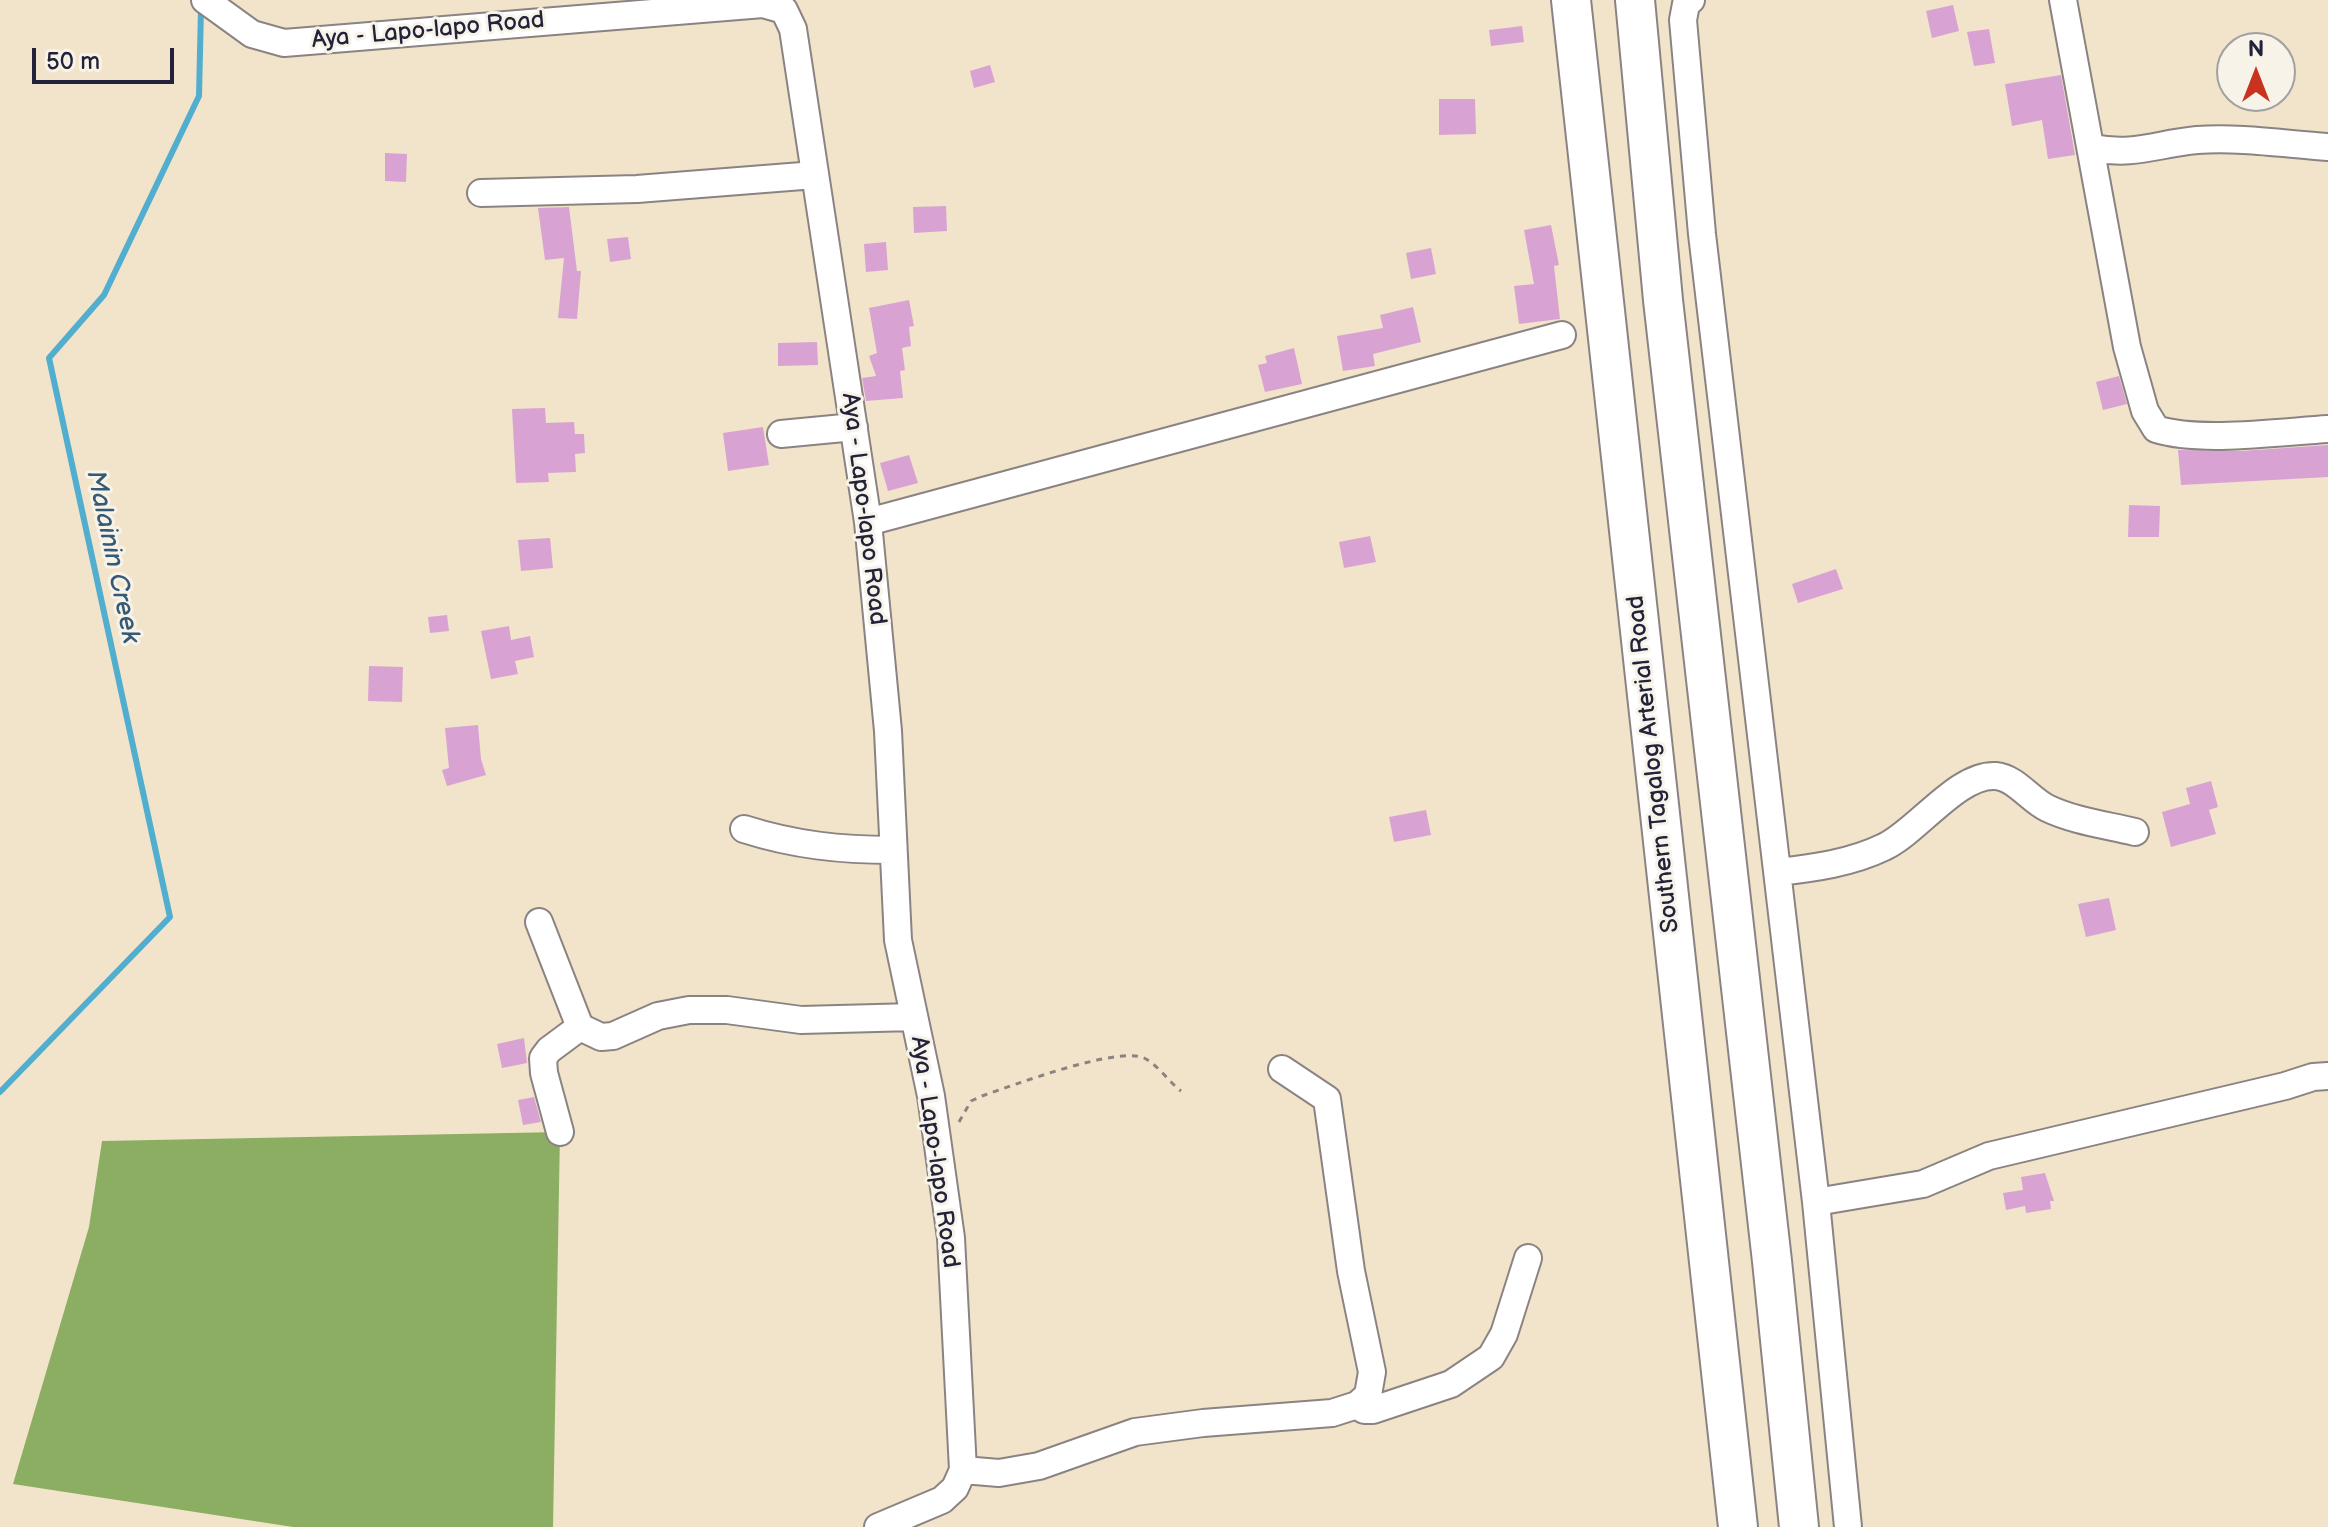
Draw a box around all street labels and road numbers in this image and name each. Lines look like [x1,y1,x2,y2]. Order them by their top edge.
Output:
street label: Aya - Lapo-lapo Road [310,6,546,56]
street label: Aya - Lapo-lapo Road [834,391,892,627]
street label: Southern Tagalog Arterial Road [1622,594,1686,934]
street label: Aya - Lapo-lapo Road [903,1034,965,1270]

